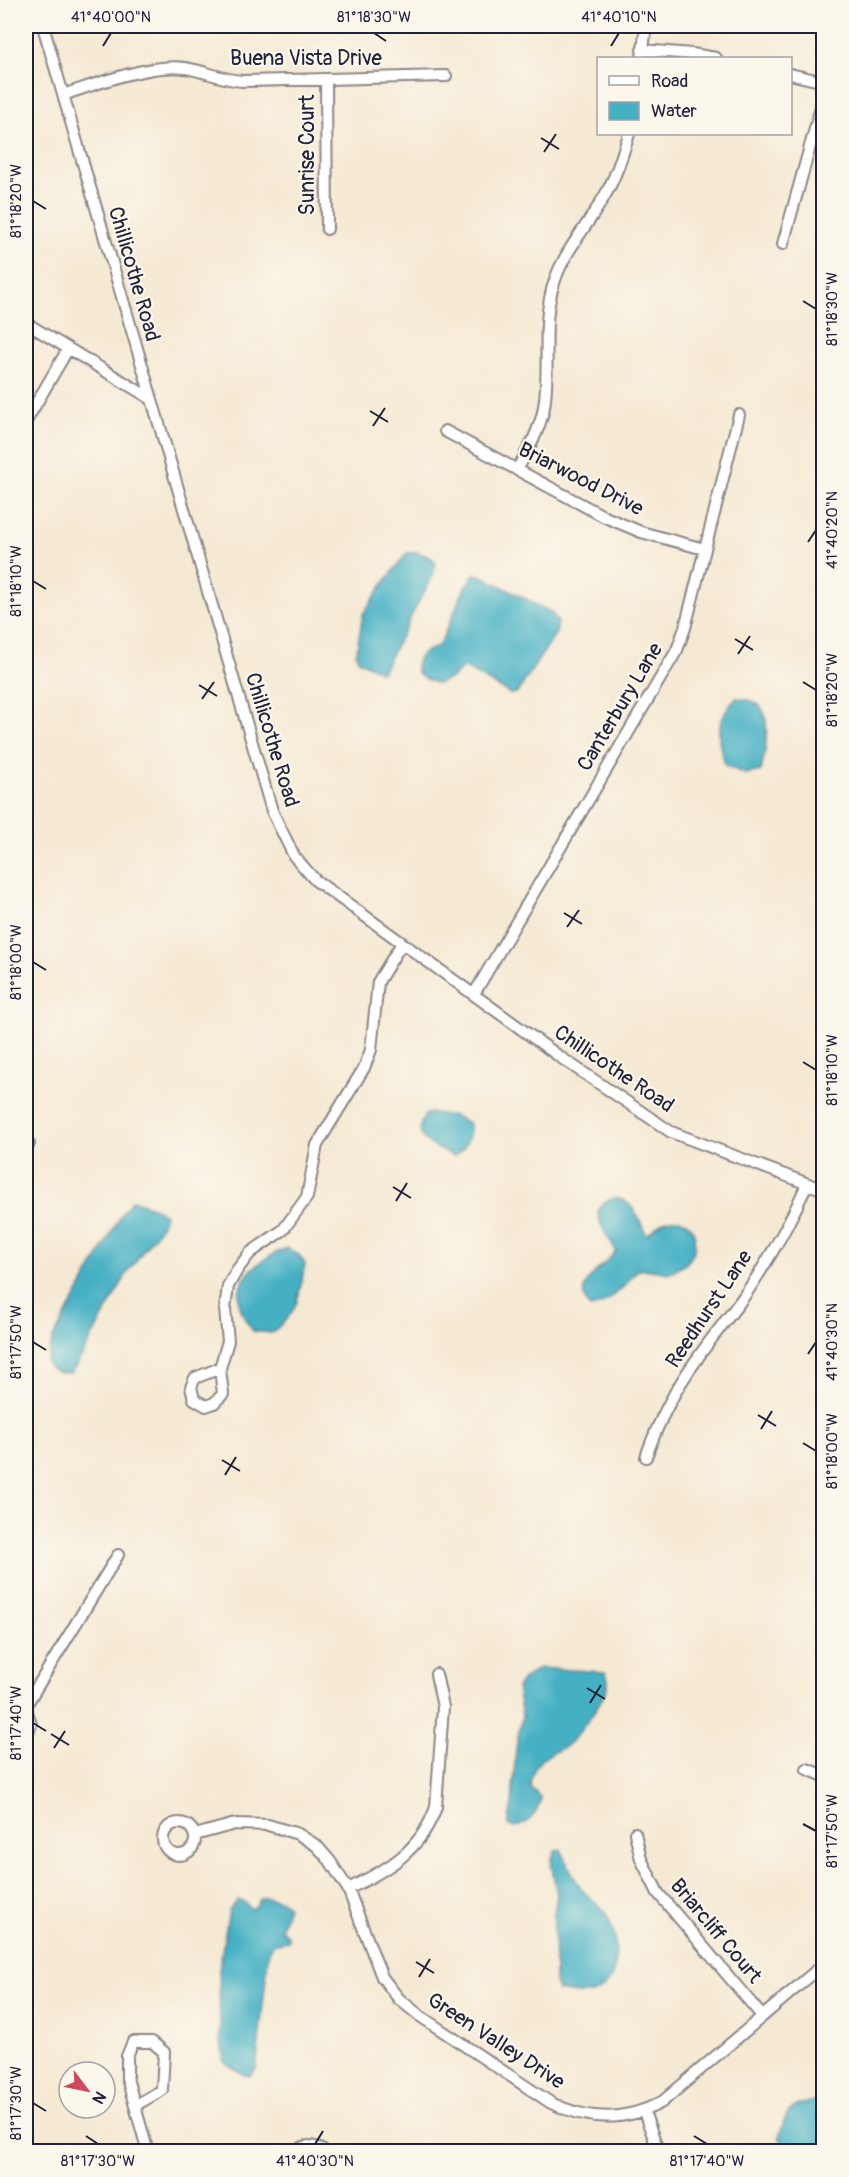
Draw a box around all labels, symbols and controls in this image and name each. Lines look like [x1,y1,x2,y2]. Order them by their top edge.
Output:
text: 41°40'00"N [71,8,151,27]
text: 81°18'30"W [337,8,411,27]
text: 41°40'10"N [581,8,657,27]
street label: Buena Vista Drive [230,45,383,72]
legend [597,57,792,135]
text: Road [651,70,688,93]
street label: Sunrise Court [294,94,321,215]
text: Water [651,100,697,123]
text: 81°18'20"W [7,164,26,238]
street label: Chillicothe Road [102,203,166,345]
text: 81°18'30"W [823,272,842,346]
street label: Briarwood Drive [514,436,649,522]
text: 41°40'20"N [823,491,842,569]
text: 81°18'10"W [7,545,26,617]
street label: Canterbury Lane [571,637,669,776]
text: 81°18'20"W [823,653,842,727]
street label: Chillicothe Road [239,670,305,810]
text: 81°18'00"W [7,924,26,1000]
street label: Chillicothe Road [549,1019,679,1119]
text: 81°18'10"W [823,1034,842,1106]
street label: Reedhurst Lane [660,1244,759,1373]
text: 41°40'30"N [823,1303,842,1381]
text: 81°17'50"W [7,1305,26,1379]
text: 81°18'00"W [823,1413,842,1489]
text: 81°17'40"W [7,1686,26,1760]
text: 81°17'50"W [823,1794,842,1868]
street label: Briarcliff Court [664,1873,768,1989]
street label: Green Valley Drive [422,1986,570,2096]
north arrow [57,2060,117,2120]
text: 81°17'30"W [7,2066,26,2140]
text: N [87,2088,110,2107]
text: 81°17'30"W [61,2152,135,2171]
text: 41°40'30"N [276,2152,354,2171]
text: 81°17'40"W [670,2152,744,2171]

